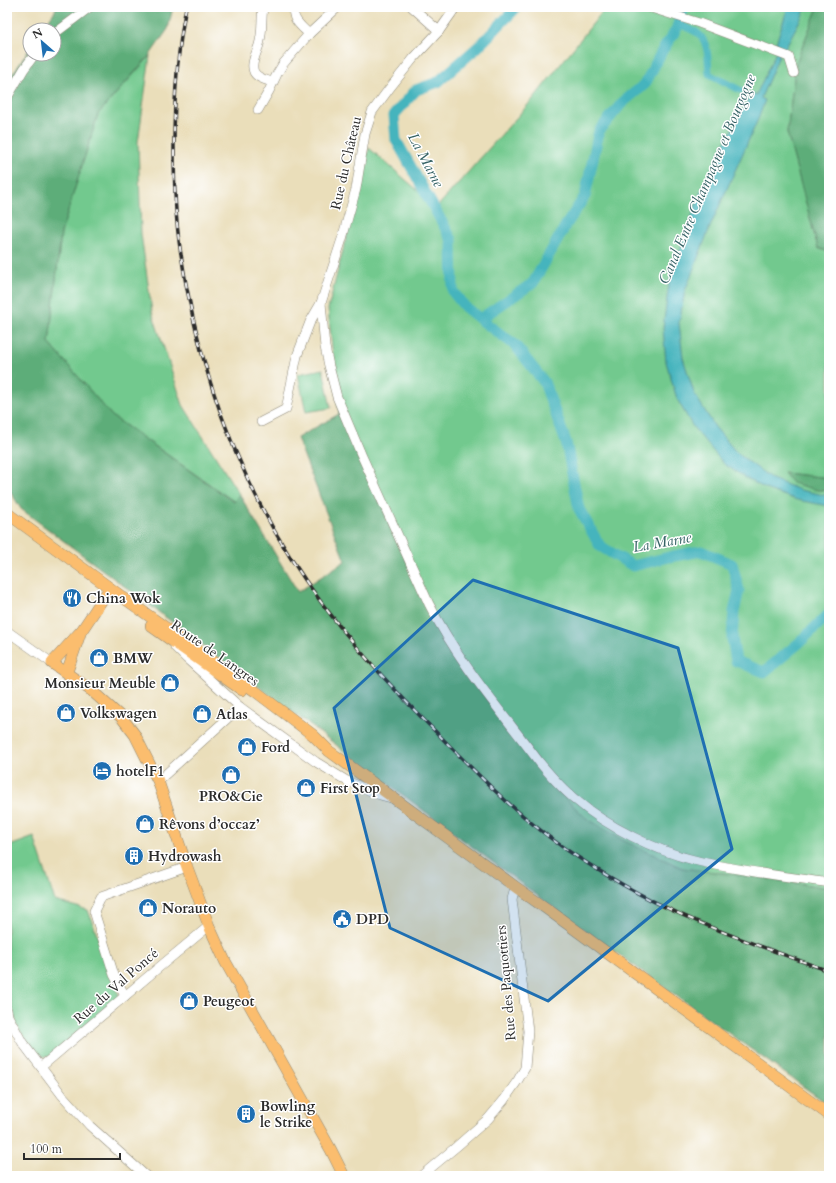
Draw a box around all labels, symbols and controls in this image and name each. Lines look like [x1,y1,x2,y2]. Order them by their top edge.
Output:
north arrow [22,22,62,62]
text: N [30,25,46,42]
water label: Canal Entre Champagne et Bourgogne [654,71,760,287]
street label: Rue du Château [326,114,366,212]
water label: La Marne [403,129,449,191]
water label: La Marne [631,527,693,557]
restaurant icon: China Wok [61,587,83,609]
place label: China Wok [86,589,161,608]
street label: Route de Langres [167,616,263,691]
shop icon: BMW [88,647,110,669]
place label: BMW [113,649,154,668]
shop icon: Monsieur Meuble [159,672,181,694]
place label: Monsieur Meuble [44,674,156,693]
shop icon: Volkswagen [55,702,77,724]
shop icon: Atlas [191,703,213,725]
place label: Volkswagen [80,704,157,723]
place label: Atlas [216,705,248,724]
shop icon: Ford [236,736,258,758]
place label: Ford [261,738,290,757]
hotel icon: hotelF1 [91,760,113,782]
place label: hotelF1 [116,762,164,781]
shop icon: PRO&Cie [220,764,242,786]
shop icon: First Stop [295,777,317,799]
place label: First Stop [320,779,380,798]
place label: PRO&Cie [199,787,263,806]
shop icon: Rêvons d’occaz’ [134,813,156,835]
place label: Rêvons d’occaz’ [159,815,260,834]
building icon: Hydrowash [123,845,145,867]
place label: Hydrowash [148,847,222,866]
shop icon: Norauto [137,897,159,919]
place label: Norauto [162,899,216,918]
public building icon: DPD [331,908,353,930]
place label: DPD [356,910,389,929]
street label: Rue des Paquottiers [491,924,521,1041]
street label: Rue du Val Poncé [70,944,162,1028]
shop icon: Peugeot [178,990,200,1012]
place label: Peugeot [203,992,255,1011]
place label: Bowling le Strike [260,1097,316,1132]
building icon: Bowling le Strike [235,1103,257,1125]
scale bar [24,1135,120,1161]
text: 100 m [30,1141,63,1157]

